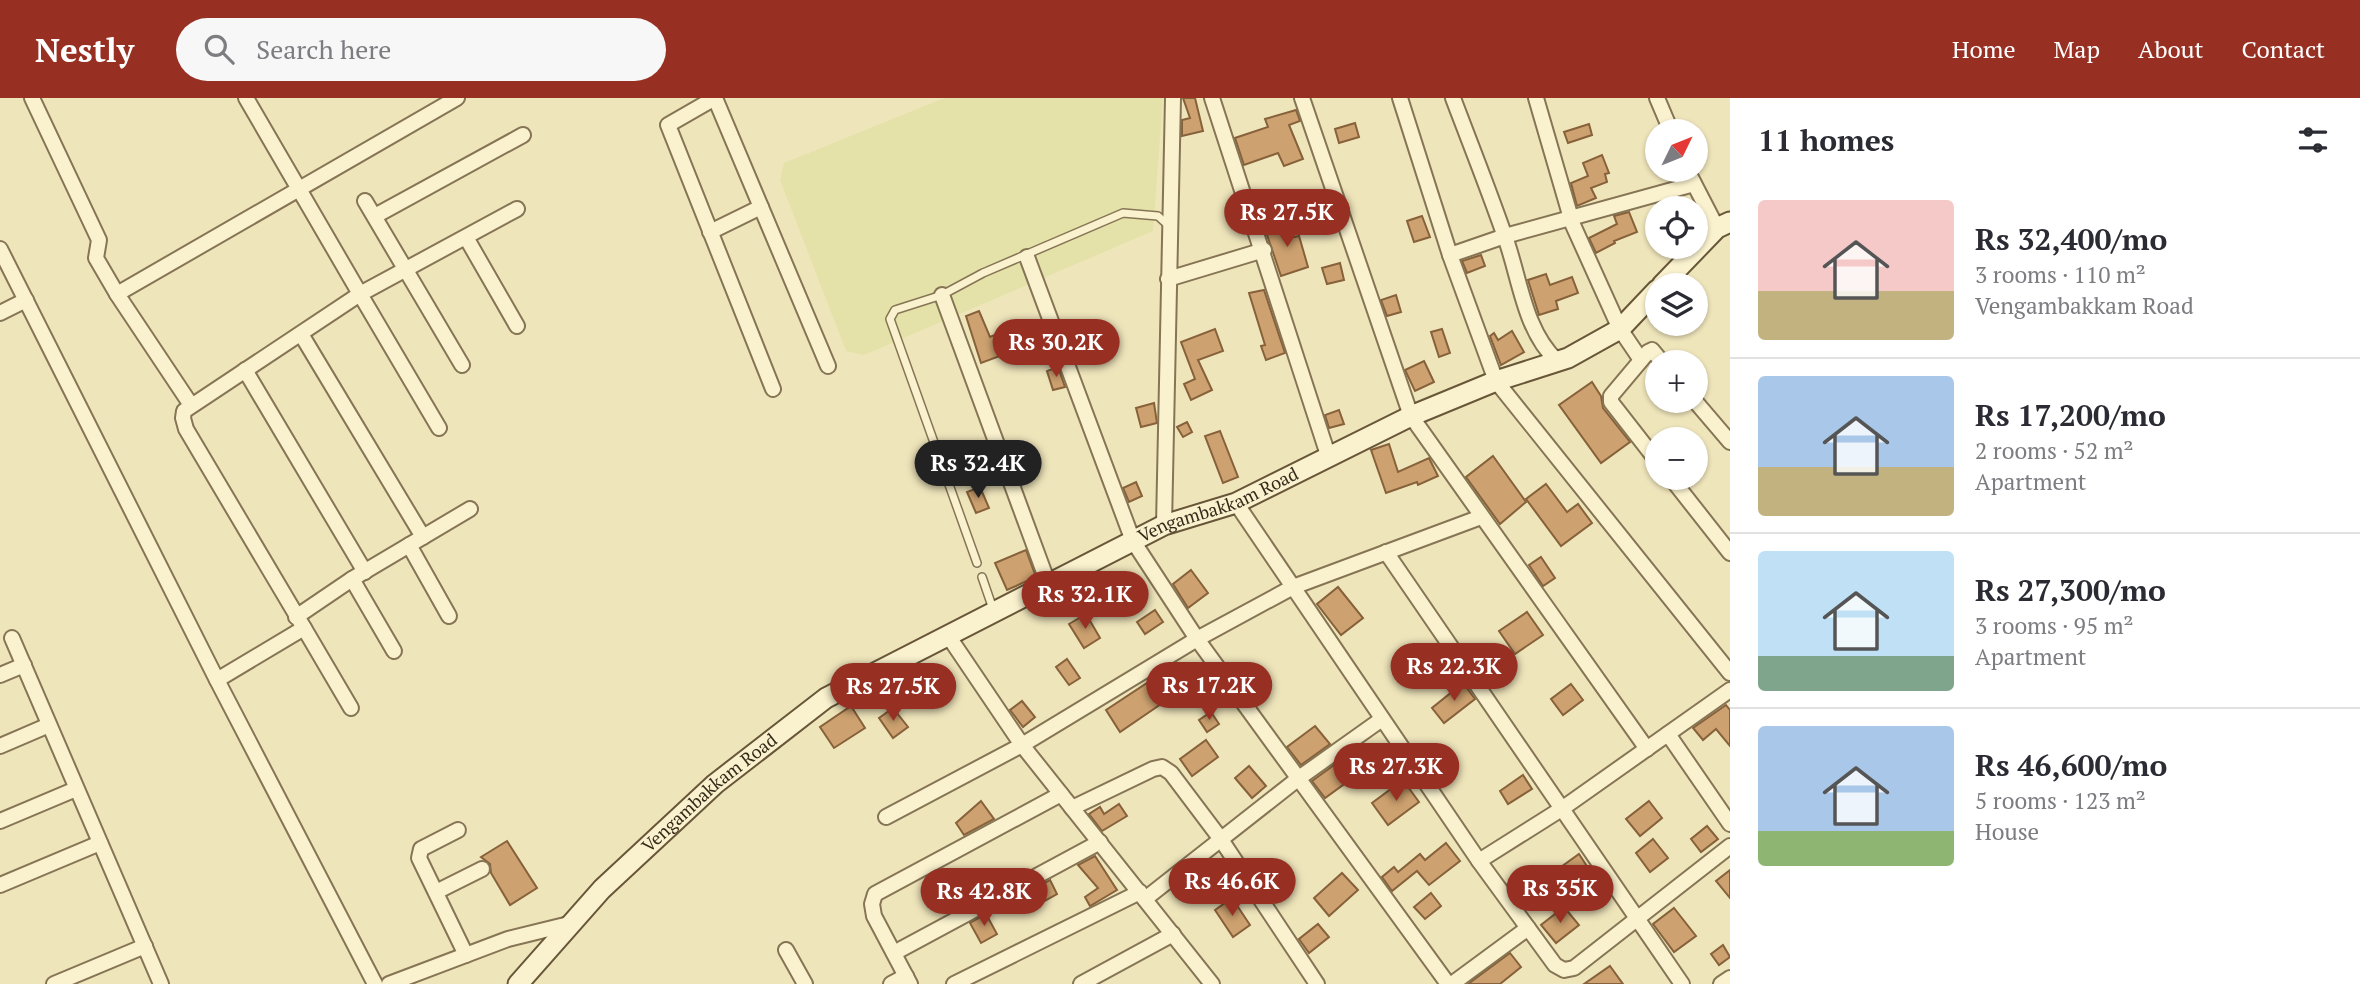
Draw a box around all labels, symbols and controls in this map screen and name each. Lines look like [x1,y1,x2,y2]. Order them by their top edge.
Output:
search box [176,18,666,81]
text: Nestly [35,28,134,71]
icon: search [200,30,238,68]
text: Search here [256,32,391,66]
text: Home [1952,33,2016,65]
text: Map [2054,33,2100,65]
text: About [2138,33,2204,65]
text: Contact [2242,33,2325,65]
north arrow [1645,119,1708,182]
map controls [1645,119,1708,490]
text: 11 homes [1758,120,1894,160]
icon: filters [2294,121,2332,159]
pin: Rs 27.5K [1215,190,1359,249]
text: Rs 27.5K [1240,196,1334,227]
button: locate [1645,196,1708,259]
text: Rs 32,400/mo [1975,219,2167,259]
icon: home [1814,228,1898,312]
text: 3 rooms · 110 m² [1975,259,2146,290]
button: layers [1645,273,1708,336]
text: Vengambakkam Road [1975,290,2194,321]
pin: Rs 30.2K [984,320,1128,379]
text: Rs 30.2K [1009,326,1103,357]
button: + [1645,350,1708,413]
text: Rs 17,200/mo [1975,395,2166,435]
icon: home [1814,404,1898,488]
button: − [1645,427,1708,490]
text: 2 rooms · 52 m² [1975,435,2134,466]
pin: Rs 32.4K [906,440,1050,500]
text: Rs 32.4K [931,447,1025,478]
street label: Vengambakkam Road [1133,461,1302,547]
text: Apartment [1975,466,2086,497]
text: Rs 27,300/mo [1975,570,2166,610]
pin: Rs 32.1K [1013,572,1157,631]
text: Rs 32.1K [1038,578,1132,609]
icon: home [1814,579,1898,663]
text: 3 rooms · 95 m² [1975,610,2134,641]
text: Apartment [1975,641,2086,672]
pin: Rs 22.3K [1382,644,1526,703]
text: Rs 22.3K [1407,650,1501,681]
pin: Rs 17.2K [1137,662,1281,722]
pin: Rs 27.5K [821,664,965,723]
text: Rs 17.2K [1162,669,1256,700]
text: Rs 27.5K [846,670,940,701]
street label: Vengambakkam Road [636,727,781,857]
pin: Rs 27.3K [1324,744,1468,803]
text: Rs 46,600/mo [1975,745,2167,785]
text: Rs 27.3K [1349,750,1443,781]
icon: home [1814,754,1898,838]
text: 5 rooms · 123 m² [1975,785,2146,816]
text: House [1975,816,2039,847]
pin: Rs 46.6K [1160,858,1304,918]
text: Rs 46.6K [1185,865,1279,896]
pin: Rs 35K [1503,866,1617,925]
pin: Rs 42.8K [912,868,1056,928]
text: Rs 35K [1523,872,1597,903]
text: Rs 42.8K [937,875,1031,906]

